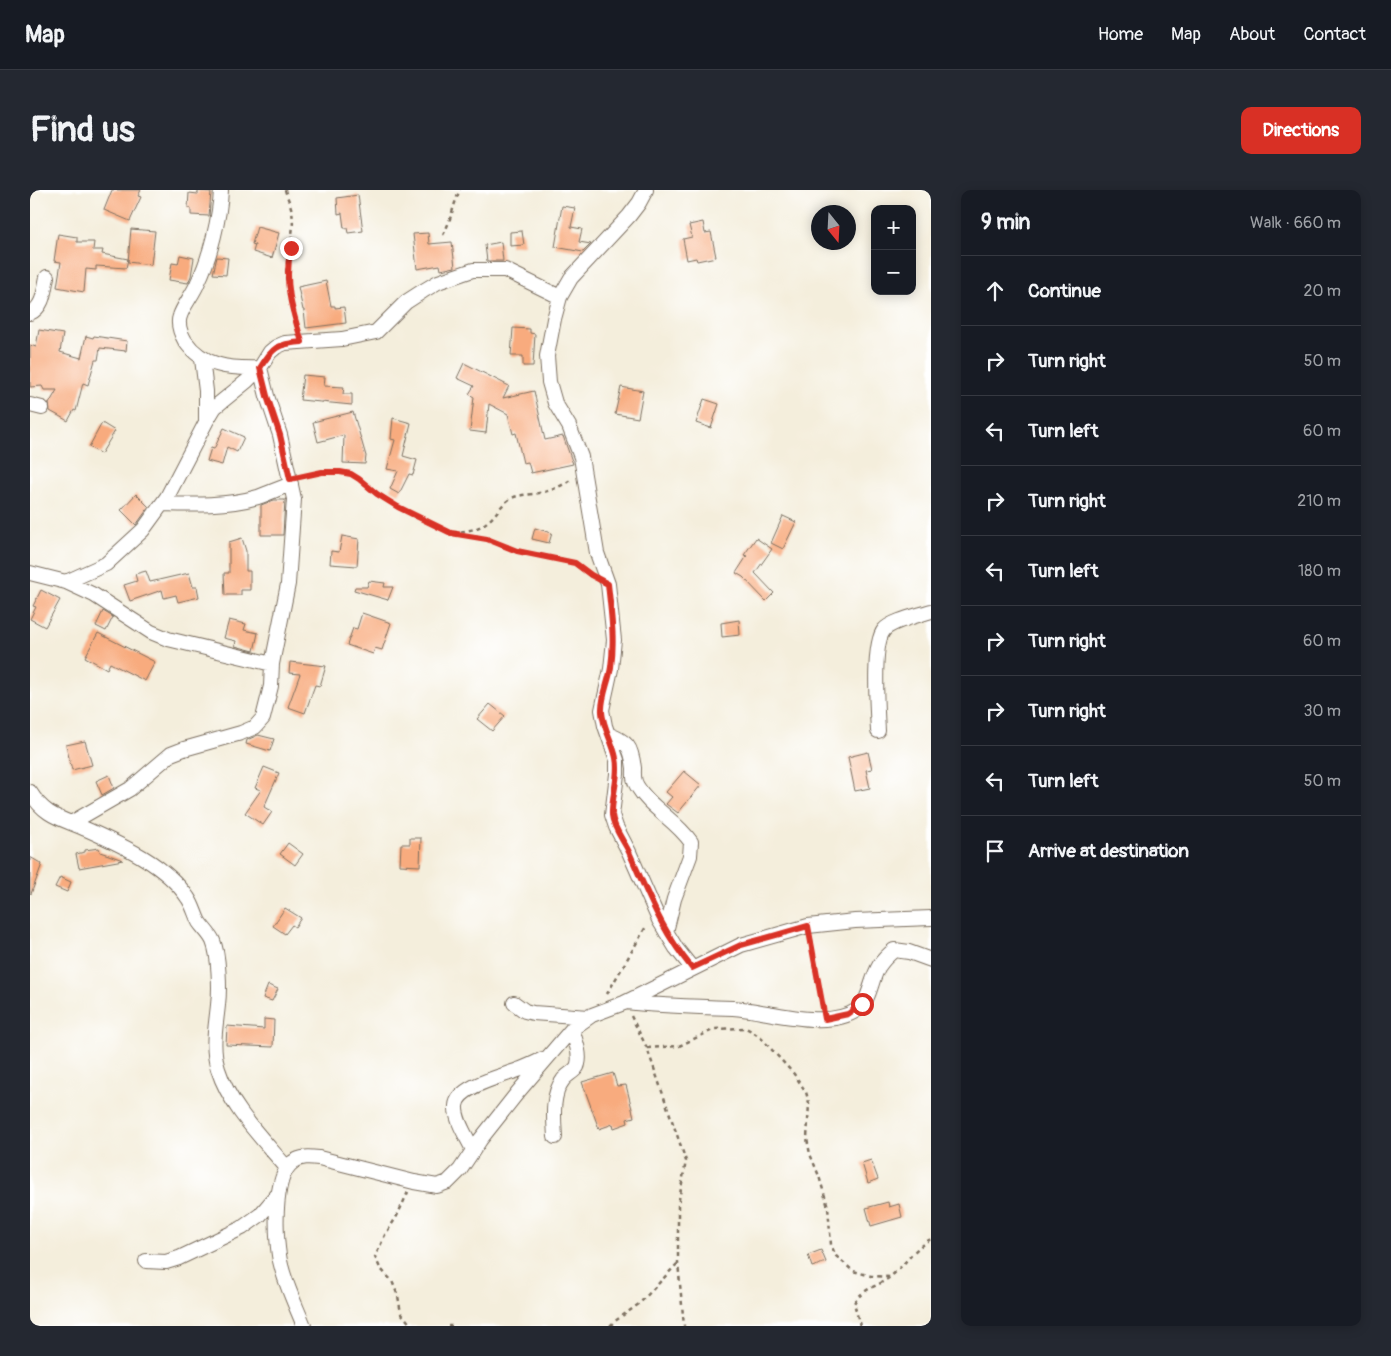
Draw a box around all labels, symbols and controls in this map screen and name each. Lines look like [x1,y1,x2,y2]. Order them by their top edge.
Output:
text: Map [25,20,65,49]
text: Home [1098,23,1143,46]
text: Map [1171,23,1201,46]
text: About [1229,23,1275,46]
text: Contact [1303,23,1366,46]
button: Directions [1241,107,1361,154]
text: Find us [30,108,135,152]
north arrow [811,205,856,250]
map controls [871,205,916,295]
button: + [871,205,916,250]
text: 9 min [981,209,1030,236]
text: Walk · 660 m [1250,213,1341,233]
route end [280,237,303,260]
button: − [871,250,916,295]
icon: ahead [981,277,1009,305]
text: Continue [1028,279,1101,303]
text: 20 m [1303,281,1341,301]
icon: right [981,347,1009,375]
text: Turn right [1028,349,1106,373]
text: 50 m [1304,351,1341,371]
icon: left [981,417,1009,445]
text: Turn left [1028,419,1098,443]
text: 60 m [1303,421,1341,441]
icon: right [981,487,1009,515]
text: Turn right [1028,489,1106,513]
text: 210 m [1297,491,1341,511]
icon: left [981,557,1009,585]
text: Turn left [1028,559,1098,583]
text: 180 m [1298,561,1341,581]
icon: right [981,627,1009,655]
text: Turn right [1028,629,1106,653]
text: 60 m [1303,631,1341,651]
icon: right [981,697,1009,725]
text: Turn right [1028,699,1106,723]
text: 30 m [1303,701,1341,721]
icon: left [981,767,1009,795]
text: Turn left [1028,769,1098,793]
text: 50 m [1304,771,1341,791]
icon: arrive [981,837,1009,865]
text: Arrive at destination [1028,839,1189,863]
route start [851,993,874,1016]

